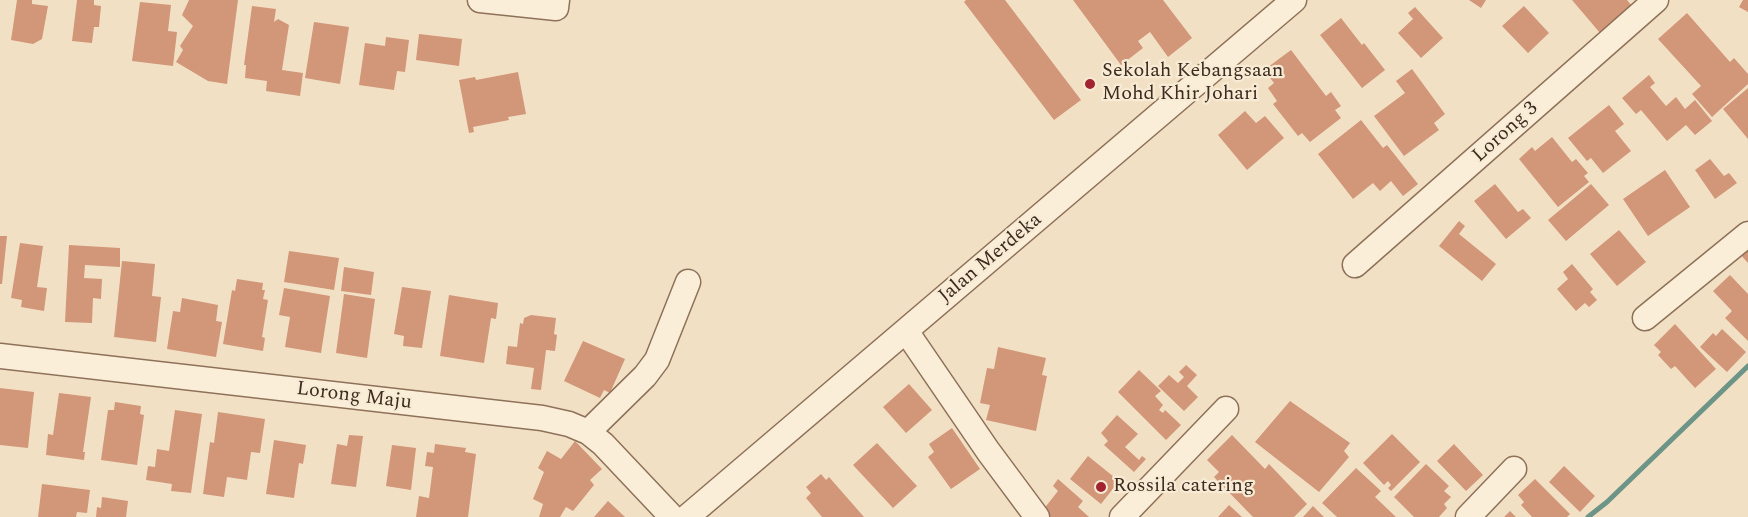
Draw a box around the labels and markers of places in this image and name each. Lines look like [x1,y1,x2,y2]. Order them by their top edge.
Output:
place label: Sekolah Kebangsaan Mohd Khir Johari [1102,60,1283,107]
marker: Sekolah Kebangsaan Mohd Khir Johari [1083,77,1097,91]
place label: Rossila catering [1113,475,1254,499]
marker: Rossila catering [1094,480,1108,494]

